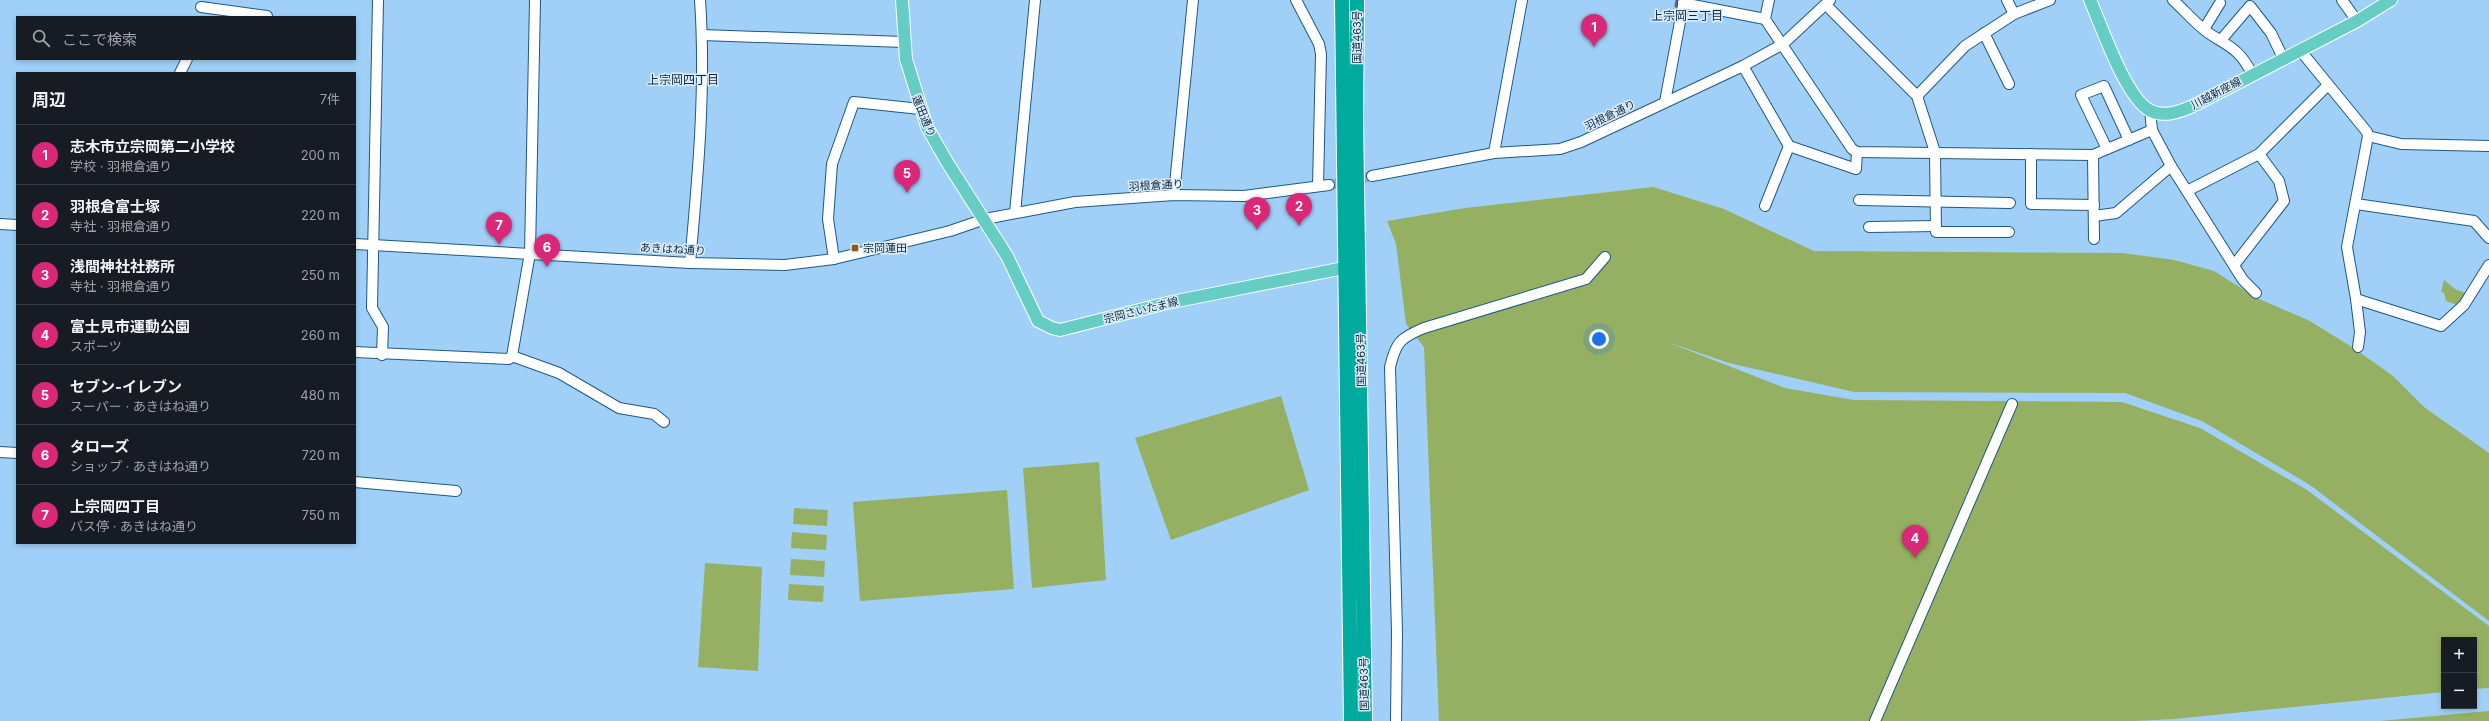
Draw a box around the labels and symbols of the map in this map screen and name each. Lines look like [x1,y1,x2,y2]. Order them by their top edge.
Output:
district label: 上宗岡三丁目 [1651,8,1723,23]
street label: 国道463号 [1350,10,1364,64]
pin: 1 [1581,14,1607,47]
district label: 上宗岡四丁目 [647,72,719,87]
street label: 川越新座線 [2188,74,2244,112]
street label: 蓮田通り [909,93,939,139]
street label: 羽根倉通り [1582,97,1638,133]
pin: 5 [894,160,920,193]
street label: 羽根倉通り [1128,177,1184,193]
pin: 2 [1286,193,1312,226]
pin: 3 [1244,197,1270,230]
pin: 7 [486,212,512,245]
pin: 6 [534,234,560,267]
street label: あきはね通り [640,240,706,258]
place label: 宗岡蓮田 [863,241,907,255]
marker: 宗岡蓮田 [850,243,860,253]
street label: 宗岡さいたま線 [1102,294,1180,326]
your location [1589,329,1609,349]
street label: 国道463号 [1354,333,1368,387]
pin: 4 [1902,525,1928,558]
street label: 国道463号 [1357,657,1371,711]

